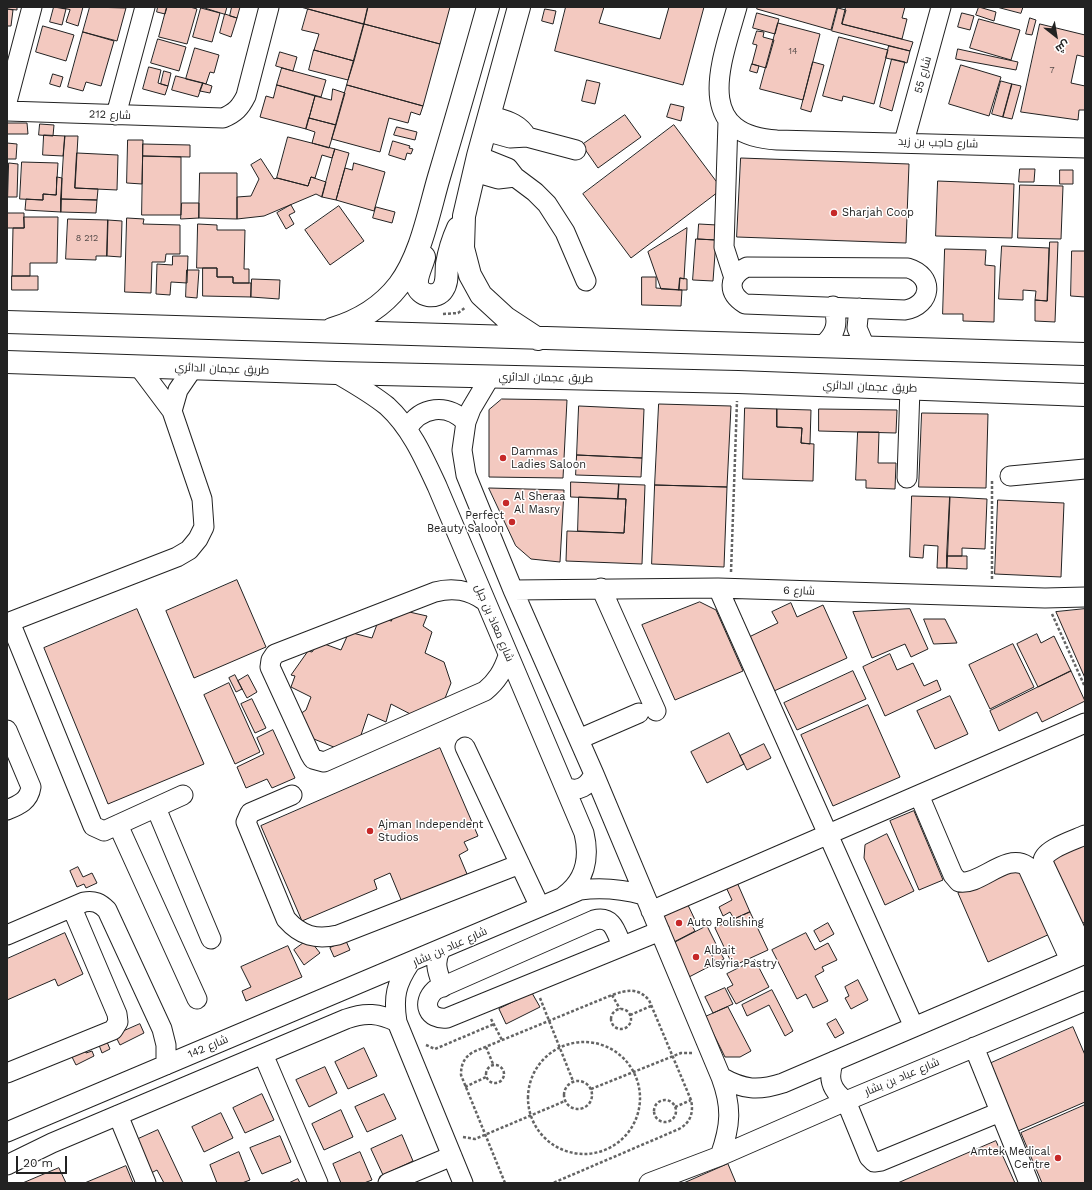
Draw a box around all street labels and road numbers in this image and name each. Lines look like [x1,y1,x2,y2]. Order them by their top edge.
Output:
street label: شارع 55 [912,55,934,95]
street label: 212 شارع [89,108,131,122]
street label: شارع حاجب بن زيد [898,135,978,151]
street label: طريق عجمان الدائري [174,361,270,377]
street label: طريق عجمان الدائري [499,371,593,385]
street label: طريق عجمان الدائري [822,379,918,395]
street label: شارع معاذ بن جبل [472,582,516,664]
street label: شارع 6 [783,584,815,598]
street label: شارع عباد بن بشار [411,925,489,969]
street label: شارع 142 [186,1033,230,1061]
street label: شارع عباد بن بشار [863,1055,941,1099]

